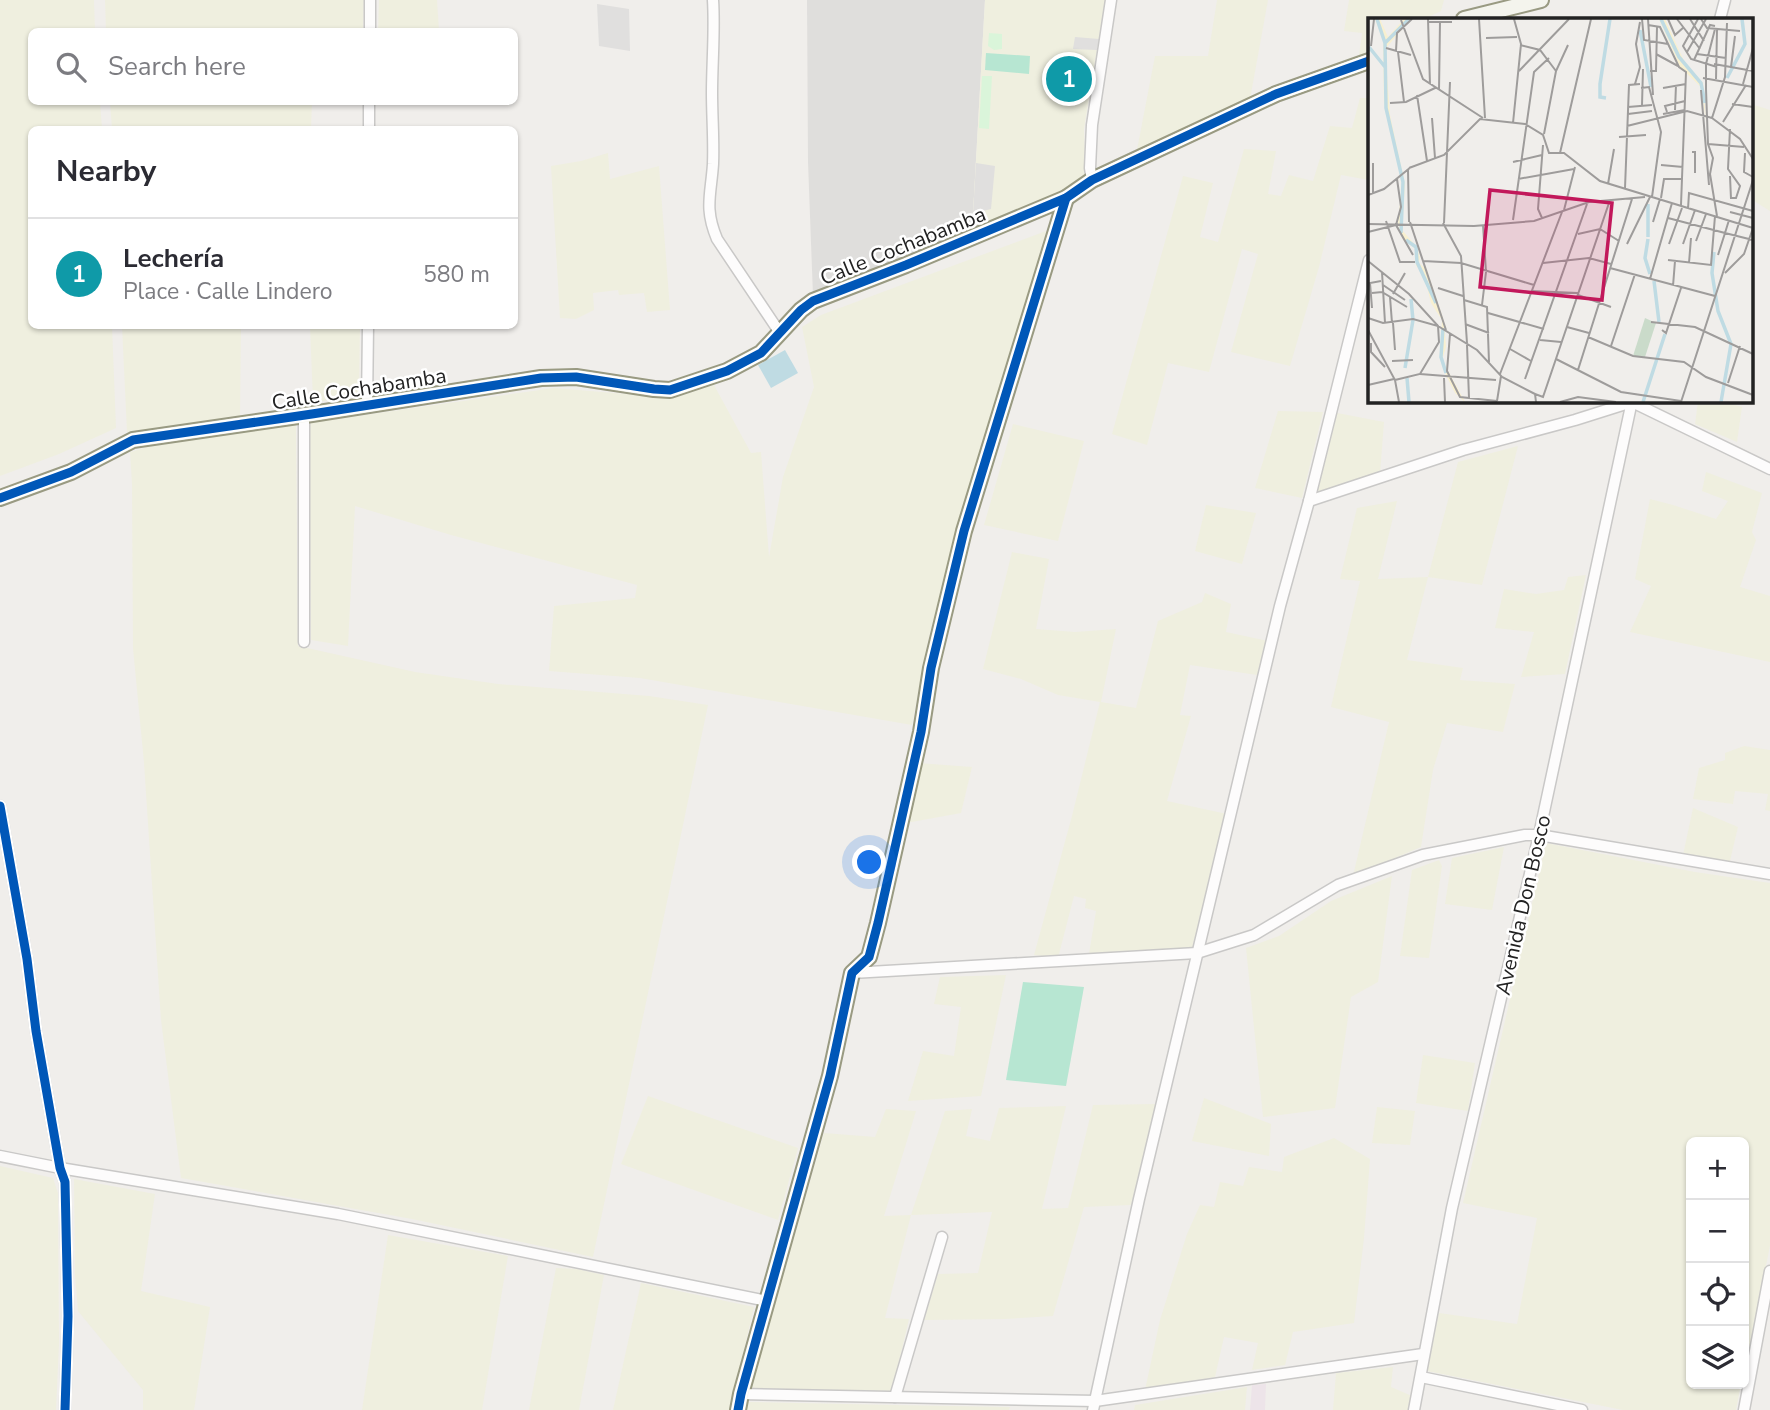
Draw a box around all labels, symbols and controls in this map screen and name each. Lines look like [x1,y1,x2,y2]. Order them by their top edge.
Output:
inset map [1368,18,1752,402]
search box [28,28,518,105]
icon: search [52,48,90,86]
text: Search here [108,49,246,84]
pin: 1 [1046,53,1092,105]
text: Nearby [56,151,156,192]
street label: Calle Cochabamba [816,200,990,292]
text: Lechería [123,241,224,276]
text: 1 [72,259,86,290]
text: 580 m [423,259,490,290]
text: Place · Calle Lindero [123,276,333,307]
street label: Calle Cochabamba [270,361,448,417]
street label: Avenida Don Bosco [1489,812,1557,998]
your location [852,845,886,879]
map controls [1686,1137,1749,1389]
button: + [1686,1137,1749,1200]
button: − [1686,1200,1749,1263]
button: locate [1686,1263,1749,1326]
button: layers [1686,1326,1749,1389]

